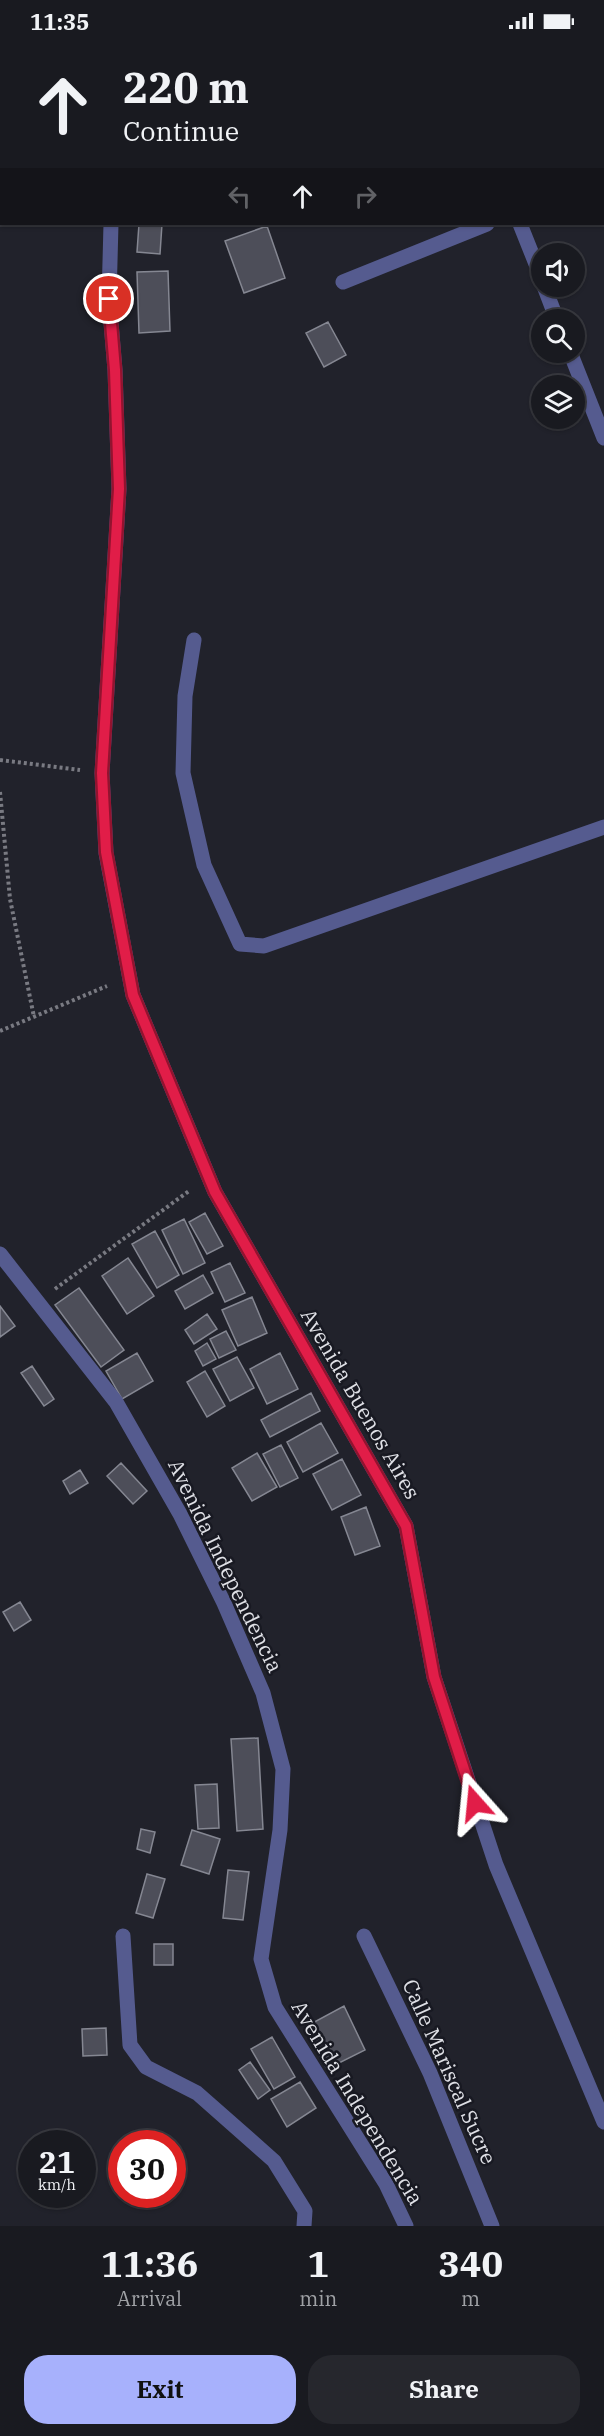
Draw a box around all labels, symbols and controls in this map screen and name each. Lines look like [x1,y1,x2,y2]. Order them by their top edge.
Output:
text: 11:35 [30,7,89,36]
text: 220 m [123,60,249,115]
icon: ahead [24,66,102,144]
text: Continue [123,113,239,148]
icon: left [223,180,256,213]
icon: ahead [286,180,319,213]
icon: right [349,180,382,213]
map controls [531,243,585,429]
button: sound [531,243,585,297]
pin [83,273,134,324]
icon: arrive [92,282,125,315]
button: search [531,309,585,363]
button: layers [531,375,585,429]
street label: Avenida Buenos Aires [295,1303,427,1504]
street label: Avenida Independencia [162,1454,290,1677]
position arrow [443,1771,507,1835]
street label: Calle Mariscal Sucre [397,1975,503,2169]
street label: Avenida Independencia [286,1995,430,2210]
speed limit sign: 30 [108,2130,186,2208]
text: 21 [39,2142,75,2181]
text: km/h [38,2175,76,2194]
text: 11:36 [101,2240,198,2287]
text: 1 [307,2240,329,2287]
text: 340 [438,2240,503,2287]
text: Arrival [117,2285,182,2312]
text: min [299,2285,337,2312]
text: m [461,2285,480,2312]
button: Exit [24,2355,296,2424]
button: Share [308,2355,580,2424]

